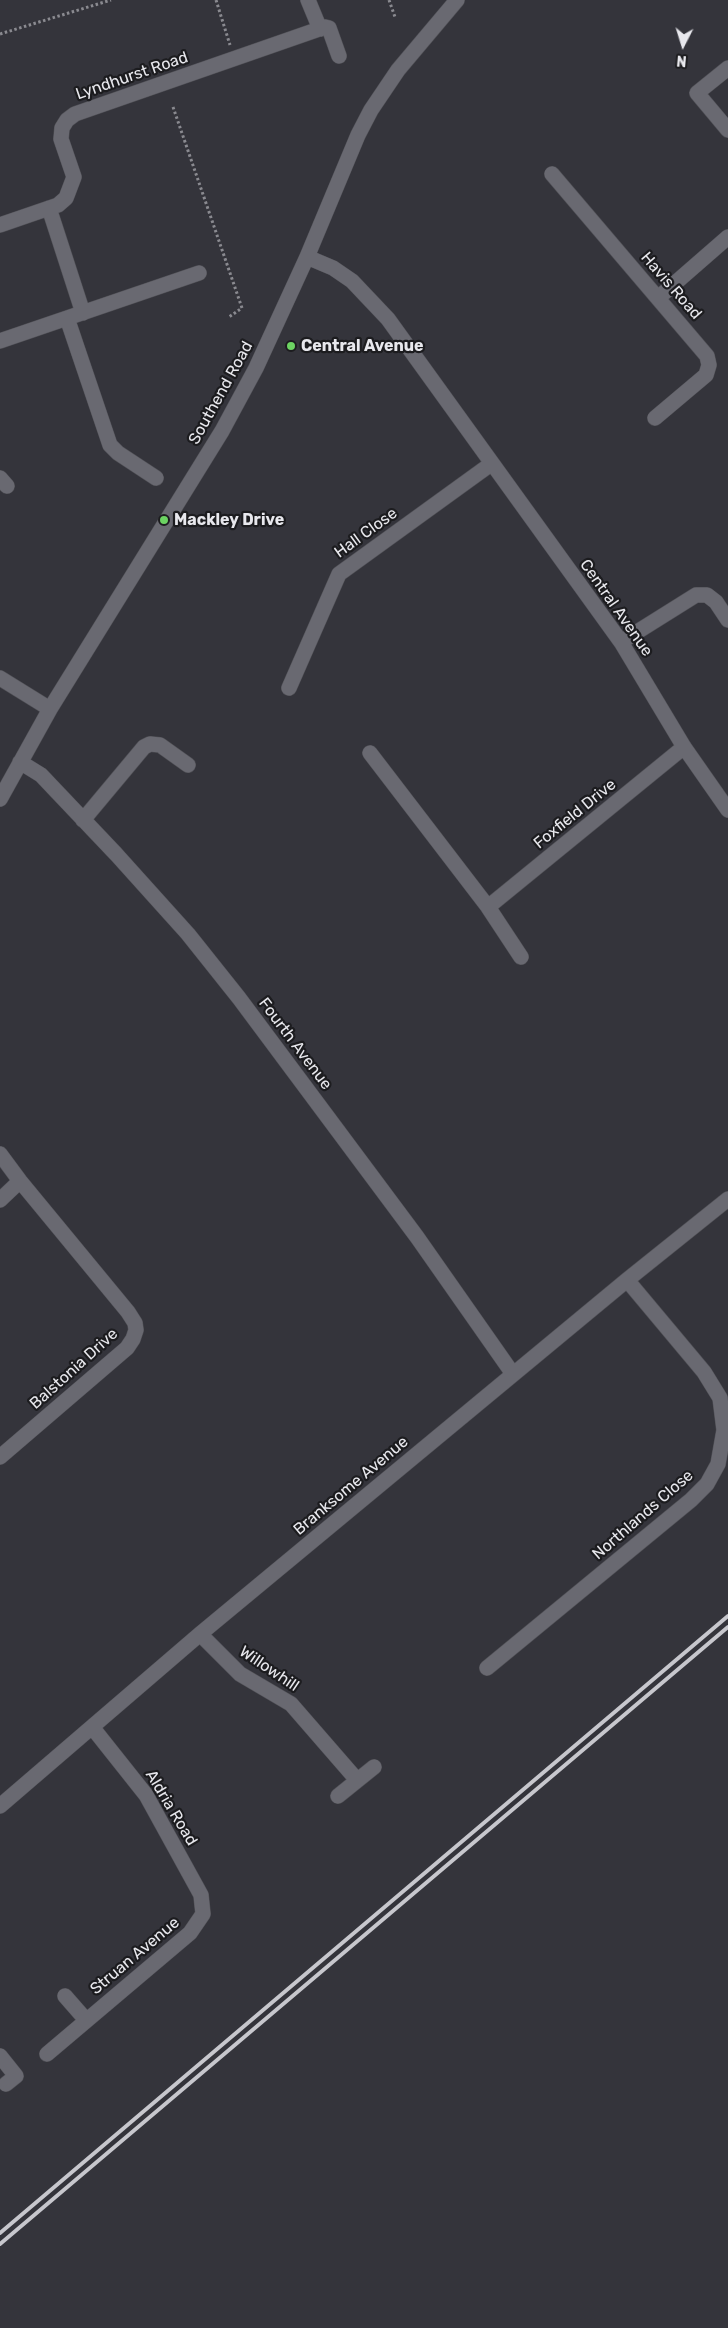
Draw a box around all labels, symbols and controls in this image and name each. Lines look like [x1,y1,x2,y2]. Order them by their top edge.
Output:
north arrow [658,20,708,70]
street label: Lyndhurst Road [73,48,191,104]
text: N [676,52,687,69]
street label: Havis Road [637,248,705,324]
place label: Central Avenue [301,336,424,356]
street label: Southend Road [185,338,257,448]
marker: Central Avenue [285,340,297,352]
street label: Hall Close [331,504,401,562]
place label: Mackley Drive [174,510,284,530]
marker: Mackley Drive [158,514,170,526]
street label: Central Avenue [575,556,657,660]
street label: Foxfield Drive [530,775,620,853]
street label: Fourth Avenue [254,994,336,1094]
street label: Balstonia Drive [26,1324,122,1414]
street label: Branksome Avenue [290,1432,412,1540]
street label: Northlands Close [589,1466,697,1564]
street label: Willowhill [236,1642,302,1696]
street label: Aldria Road [141,1767,201,1849]
street label: Struan Avenue [87,1913,183,1999]

